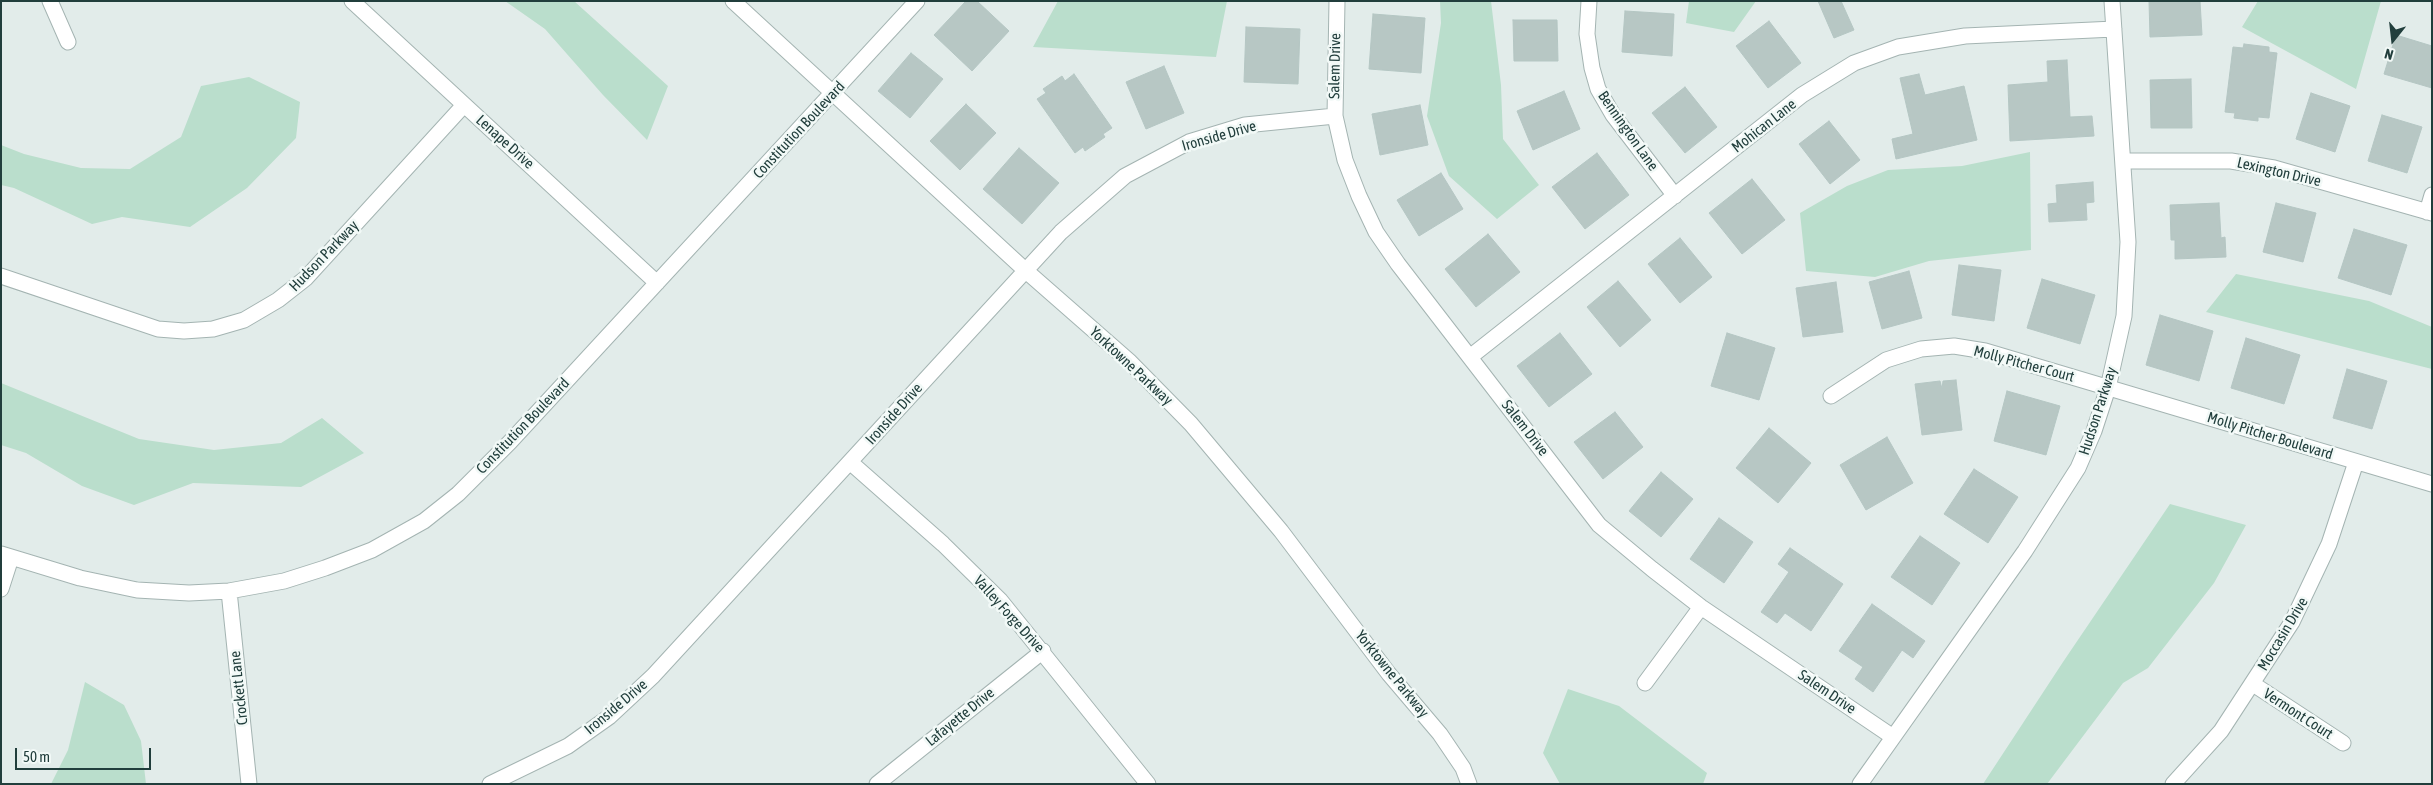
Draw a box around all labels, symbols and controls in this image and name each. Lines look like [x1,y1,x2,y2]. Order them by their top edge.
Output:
north arrow [2368,15,2418,65]
street label: Salem Drive [1325,33,1345,99]
text: N [2383,46,2395,63]
street label: Constitution Boulevard [749,78,849,182]
street label: Bennington Lane [1594,88,1662,174]
street label: Mohican Lane [1728,95,1800,157]
street label: Lenape Drive [472,111,538,173]
street label: Ironside Drive [1180,117,1258,155]
street label: Lexington Drive [2235,154,2323,190]
street label: Hudson Parkway [286,217,362,295]
street label: Yorktowne Parkway [1086,323,1176,409]
street label: Molly Pitcher Court [1972,342,2076,386]
street label: Hudson Parkway [2075,365,2121,457]
street label: Constitution Boulevard [473,374,573,478]
street label: Ironside Drive [862,380,926,448]
street label: Salem Drive [1498,397,1552,459]
street label: Molly Pitcher Boulevard [2205,408,2335,464]
street label: Valley Forge Drive [970,572,1048,656]
street label: Moccasin Drive [2254,594,2312,674]
street label: Yorktowne Parkway [1351,627,1433,721]
street label: Crockett Lane [226,650,252,726]
street label: Salem Drive [1795,666,1859,718]
street label: Ironside Drive [581,676,651,738]
street label: Lafayette Drive [922,684,998,750]
street label: Vermont Court [2260,685,2336,743]
scale bar [18,738,154,770]
text: 50 m [23,748,50,765]

